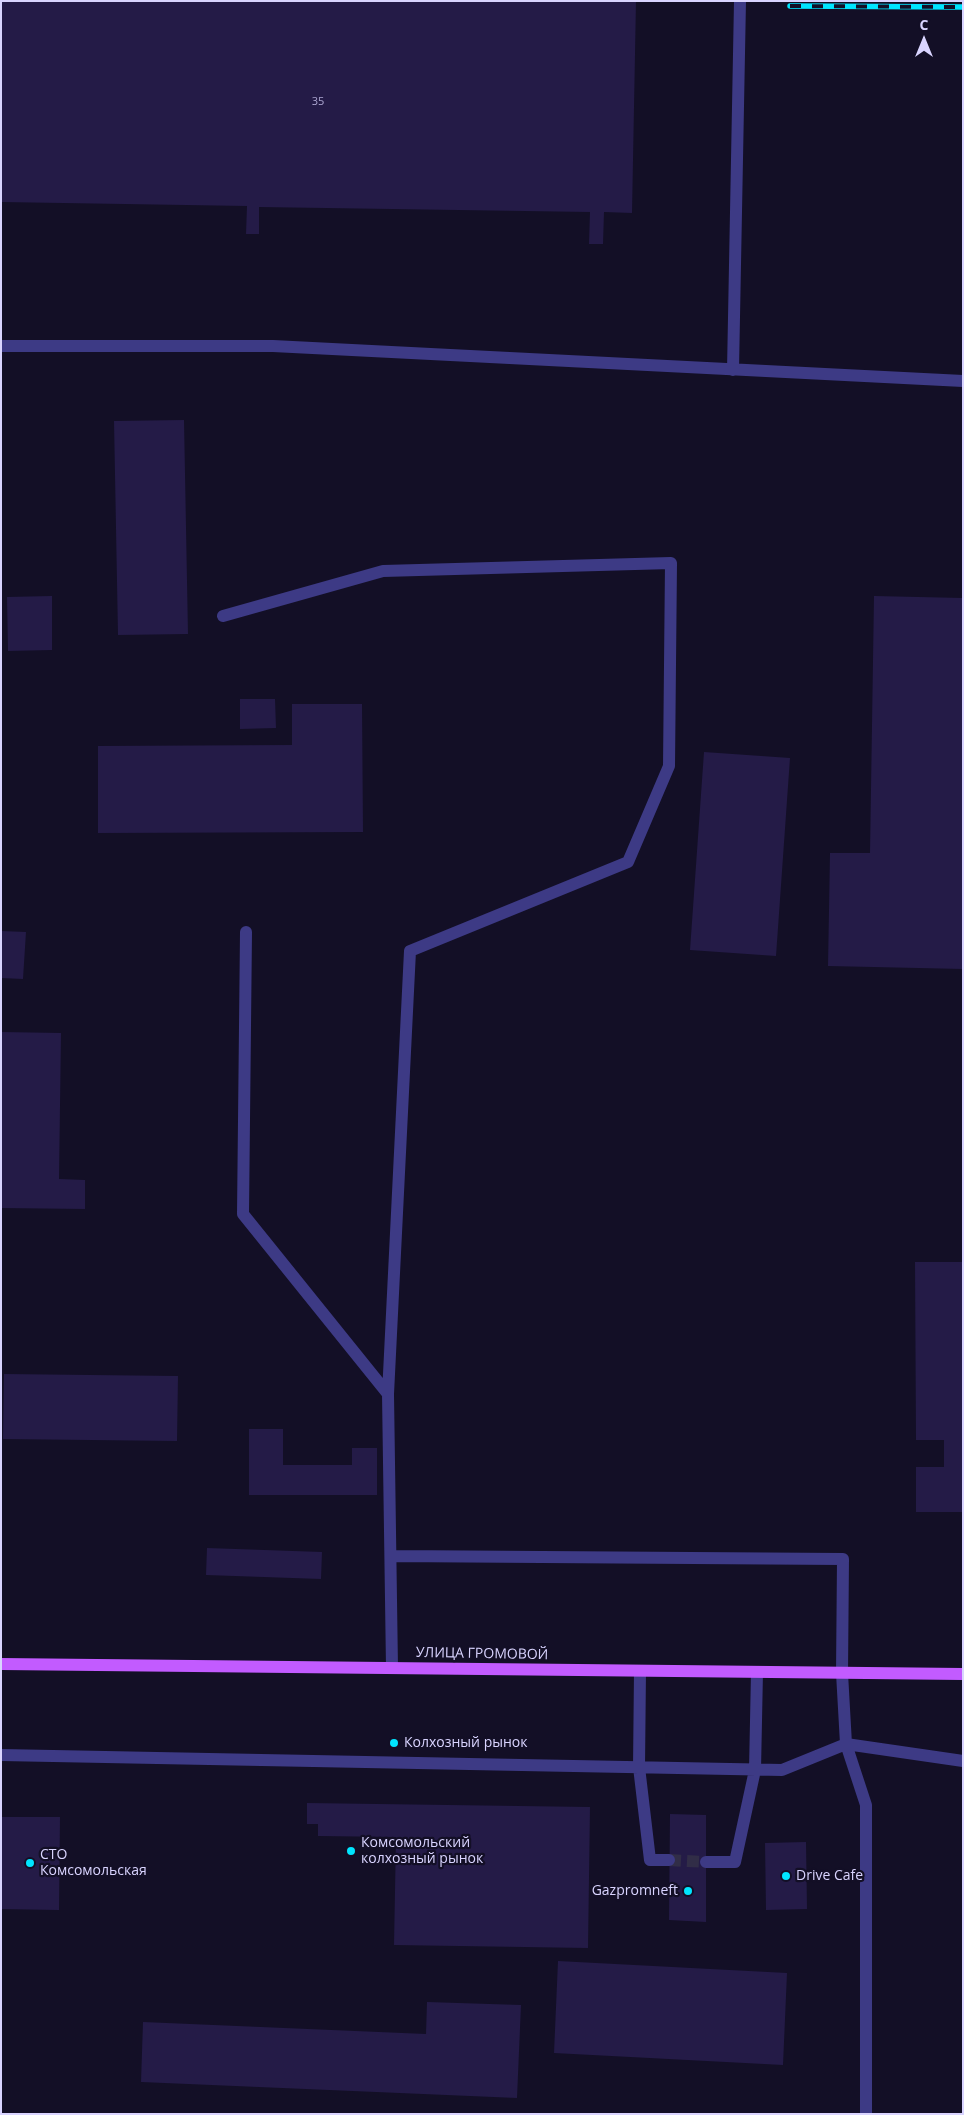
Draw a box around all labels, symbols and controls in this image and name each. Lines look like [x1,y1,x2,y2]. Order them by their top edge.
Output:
north arrow [899,15,949,65]
text: С [920,15,928,34]
house number: 35 [312,95,324,109]
street label: УЛИЦА ГРОМОВОЙ [416,1644,548,1664]
place label: Колхозный рынок [404,1735,527,1751]
marker: Колхозный рынок [388,1737,400,1749]
place label: Комсомольский колхозный рынок [361,1835,483,1868]
marker: Комсомольский колхозный рынок [345,1845,357,1857]
place label: СТО Комсомольская [40,1847,147,1880]
marker: СТО Комсомольская [24,1857,36,1869]
place label: Drive Cafe [796,1868,863,1884]
marker: Drive Cafe [780,1870,792,1882]
place label: Gazpromneft [592,1883,678,1899]
marker: Gazpromneft [682,1885,694,1897]

